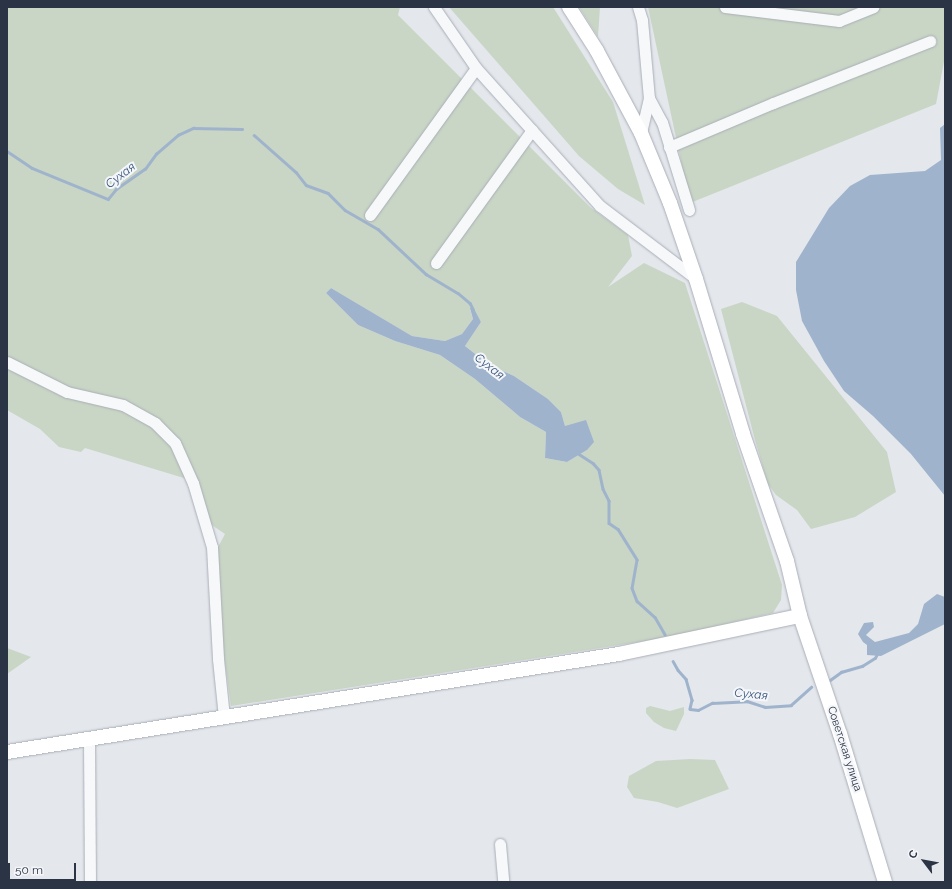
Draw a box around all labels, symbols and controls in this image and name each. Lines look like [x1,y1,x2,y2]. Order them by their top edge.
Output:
water label: Сухая [103,160,139,192]
water label: Сухая [471,351,507,383]
water label: Сухая [734,686,768,704]
street label: Советская улица [824,705,864,793]
north arrow [904,841,944,881]
text: С [906,848,921,861]
scale bar [10,855,78,881]
text: 50 m [15,863,43,877]

